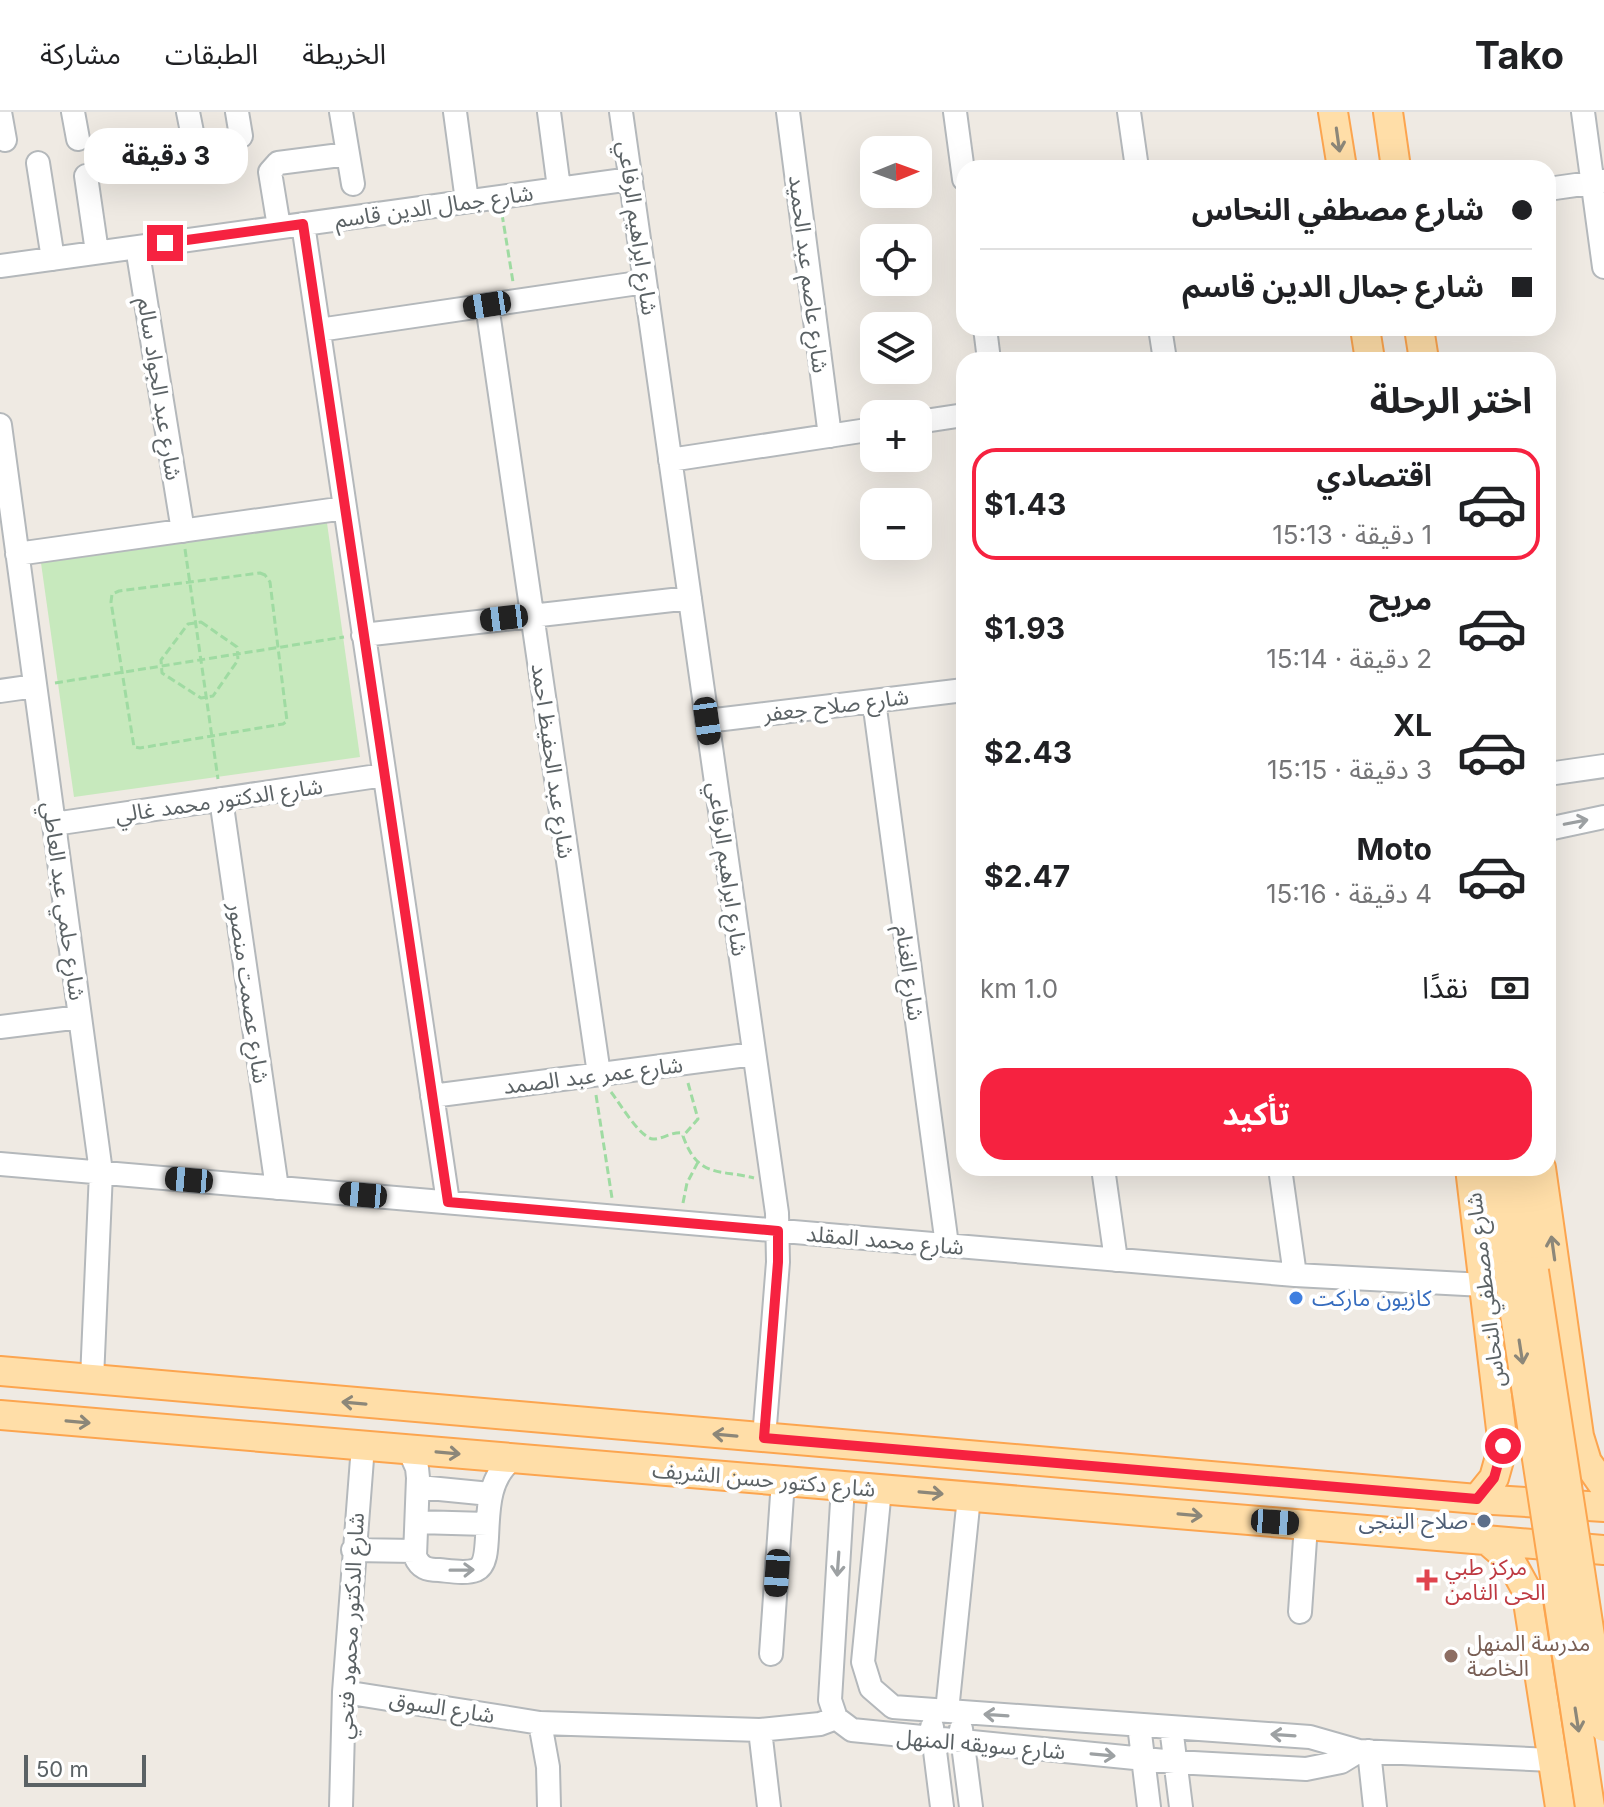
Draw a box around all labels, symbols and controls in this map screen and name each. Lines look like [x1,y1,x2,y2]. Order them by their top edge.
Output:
text: Tako [1475,32,1564,78]
text: مشاركة [40,37,121,71]
text: الطبقات [165,37,258,71]
text: الخريطة [302,37,386,71]
callout: 3 دقيقة [83,127,247,183]
one-way arrow [1331,127,1346,152]
north arrow [860,136,932,208]
map controls [860,136,932,560]
street label: شارع ابراهيم الرفاعي [609,139,663,317]
text: 3 دقيقة [122,140,210,171]
street label: شارع عاصم عبد الحميد [780,174,834,375]
street label: شارع جمال الدين قاسم [333,179,535,237]
text: شارع مصطفي النحاس [1192,191,1484,227]
button: locate [860,224,932,296]
route end [147,225,183,261]
text: شارع جمال الدين قاسم [1182,268,1484,304]
car [461,289,513,321]
street label: شارع عبد الجواد سالم [129,296,187,483]
button: layers [860,312,932,384]
text: اختر الرحلة [1370,378,1532,422]
button: + [860,400,932,472]
text: اقتصادي [1317,457,1432,493]
icon: car [1456,468,1528,540]
text: $1.43 [984,486,1066,522]
button: − [860,488,932,560]
text: 1 دقيقة · 15:13 [1272,519,1432,550]
text: مريح [1369,581,1432,617]
icon: car [1456,592,1528,664]
car [479,603,529,633]
text: $1.93 [984,610,1065,646]
text: 2 دقيقة · 15:14 [1266,643,1432,674]
street label: شارع عبد الحفيظ احمد [522,662,580,861]
street label: شارع صلاح جعفر [761,683,911,731]
car [692,696,722,746]
text: XL [1393,707,1432,743]
icon: car [1456,716,1528,788]
text: $2.43 [984,734,1072,770]
text: 3 دقيقة · 15:15 [1267,754,1432,785]
street label: شارع الدكتور محمد غالي [114,773,325,831]
street label: شارع ابراهيم الرفاعي [699,780,753,958]
street label: شارع حلمي عبد العاطي [33,800,91,1002]
one-way arrow [1563,814,1588,829]
text: Moto [1357,831,1432,867]
icon: car [1456,840,1528,912]
text: $2.47 [984,858,1070,894]
text: 4 دقيقة · 15:16 [1266,878,1432,909]
street label: شارع عصمت منصور [219,900,275,1086]
street label: شارع الغنام [886,924,930,1023]
icon: cash [1488,966,1532,1010]
text: نقدًا [1422,969,1468,1005]
text: 1.0 km [980,973,1058,1004]
street label: شارع عمر عبد الصمد [502,1051,685,1103]
button: تأكيد [980,1068,1532,1160]
car [164,1166,214,1194]
car [338,1181,388,1209]
street label: شارع مصطفي النحاس [1460,1191,1514,1389]
street label: شارع محمد المقلد [805,1220,965,1264]
one-way arrow [1545,1236,1560,1261]
place label: كازيون ماركت [1312,1285,1432,1312]
marker: كازيون ماركت [1287,1289,1305,1307]
one-way arrow [1514,1339,1529,1365]
one-way arrow [341,1395,368,1410]
one-way arrow [64,1414,91,1429]
one-way arrow [712,1427,739,1442]
route start [1485,1428,1521,1464]
one-way arrow [434,1446,461,1461]
street label: شارع دكتور حسن الشريف [651,1456,877,1506]
one-way arrow [917,1486,944,1501]
one-way arrow [1176,1508,1203,1523]
car [1250,1508,1300,1536]
place label: صلاح البنجى [1358,1508,1468,1538]
street label: شارع الدكتور محمود فتحي [331,1512,373,1740]
marker: صلاح البنجى [1475,1512,1493,1530]
car [763,1548,791,1598]
one-way arrow [830,1550,845,1577]
place label: مركز طبي الحى الثامن [1445,1554,1546,1605]
one-way arrow [448,1563,475,1578]
marker: مركز طبي الحى الثامن [1416,1569,1438,1591]
place label: مدرسة المنهل الخاصة [1467,1630,1590,1681]
marker: مدرسة المنهل الخاصة [1442,1647,1460,1665]
street label: شارع السوق [387,1686,496,1732]
one-way arrow [983,1707,1010,1722]
one-way arrow [1570,1707,1585,1732]
street label: شارع سويقه المنهل [895,1724,1067,1768]
one-way arrow [1270,1727,1297,1742]
one-way arrow [1089,1748,1116,1763]
scale bar [24,1751,146,1787]
text: 50 m [36,1756,89,1782]

